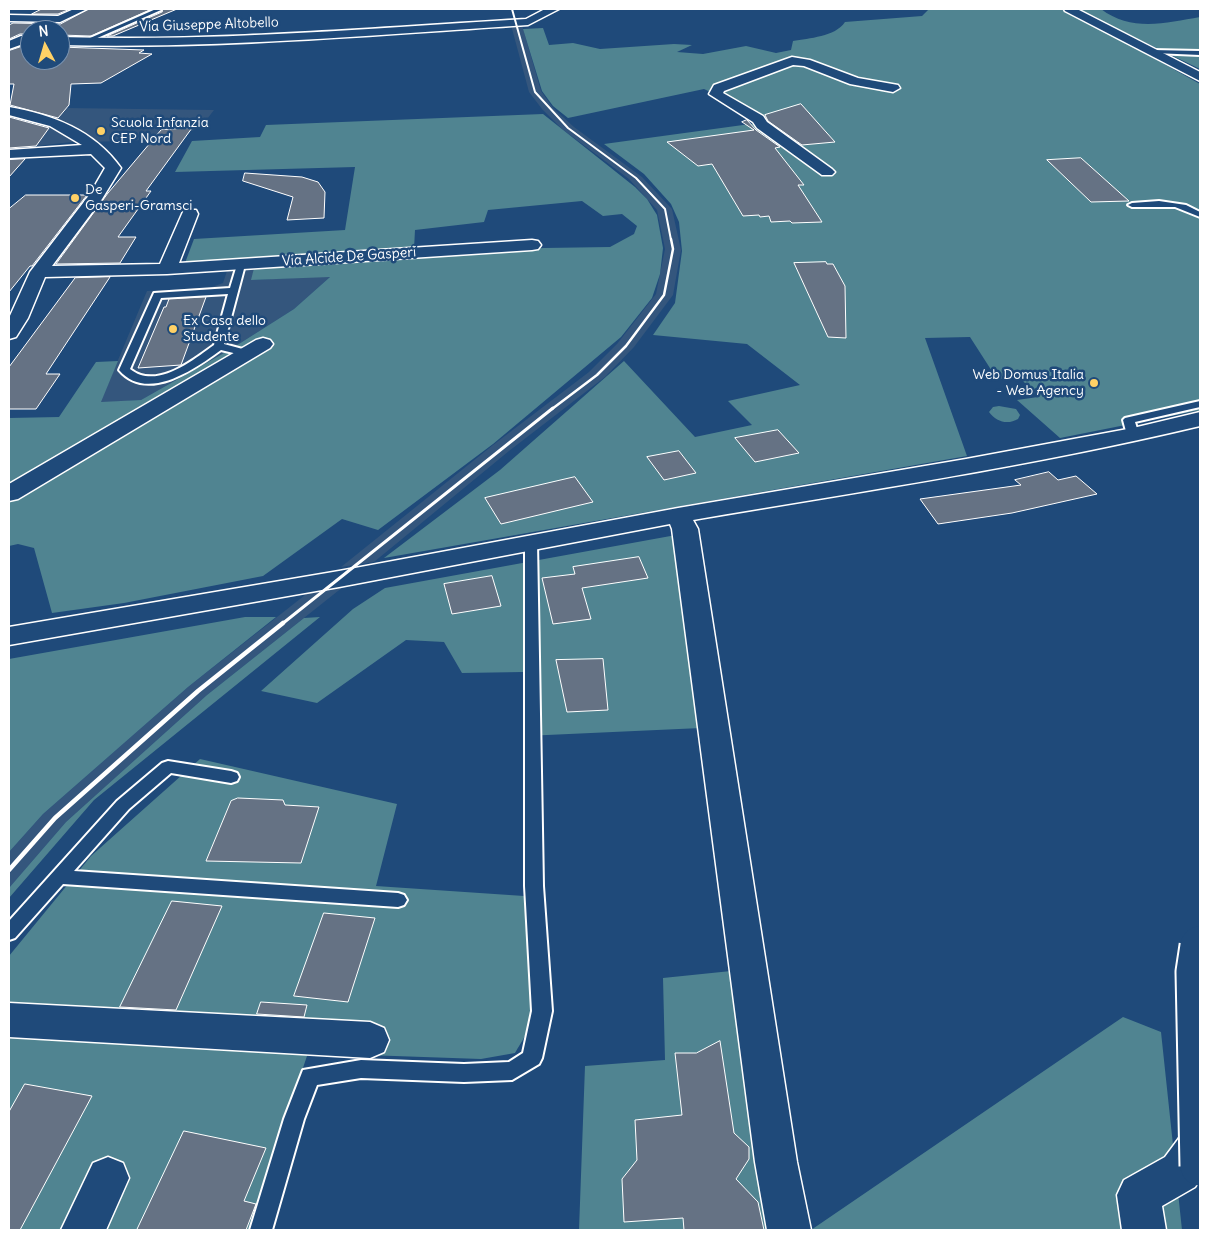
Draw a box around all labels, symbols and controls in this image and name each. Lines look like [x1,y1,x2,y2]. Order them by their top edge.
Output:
street label: Via Giuseppe Altobello [139,14,279,36]
north arrow [20,20,70,70]
text: N [38,22,49,41]
place label: Scuola Infanzia CEP Nord [111,115,209,148]
marker: Scuola Infanzia CEP Nord [95,125,107,137]
place label: De Gasperi-Gramsci [85,182,192,214]
marker: De Gasperi-Gramsci [69,192,81,204]
street label: Via Alcide De Gasperi [281,244,417,270]
place label: Ex Casa dello Studente [183,313,266,346]
marker: Ex Casa dello Studente [167,323,179,335]
place label: Web Domus Italia - Web Agency [973,367,1084,400]
marker: Web Domus Italia - Web Agency [1088,377,1100,389]

